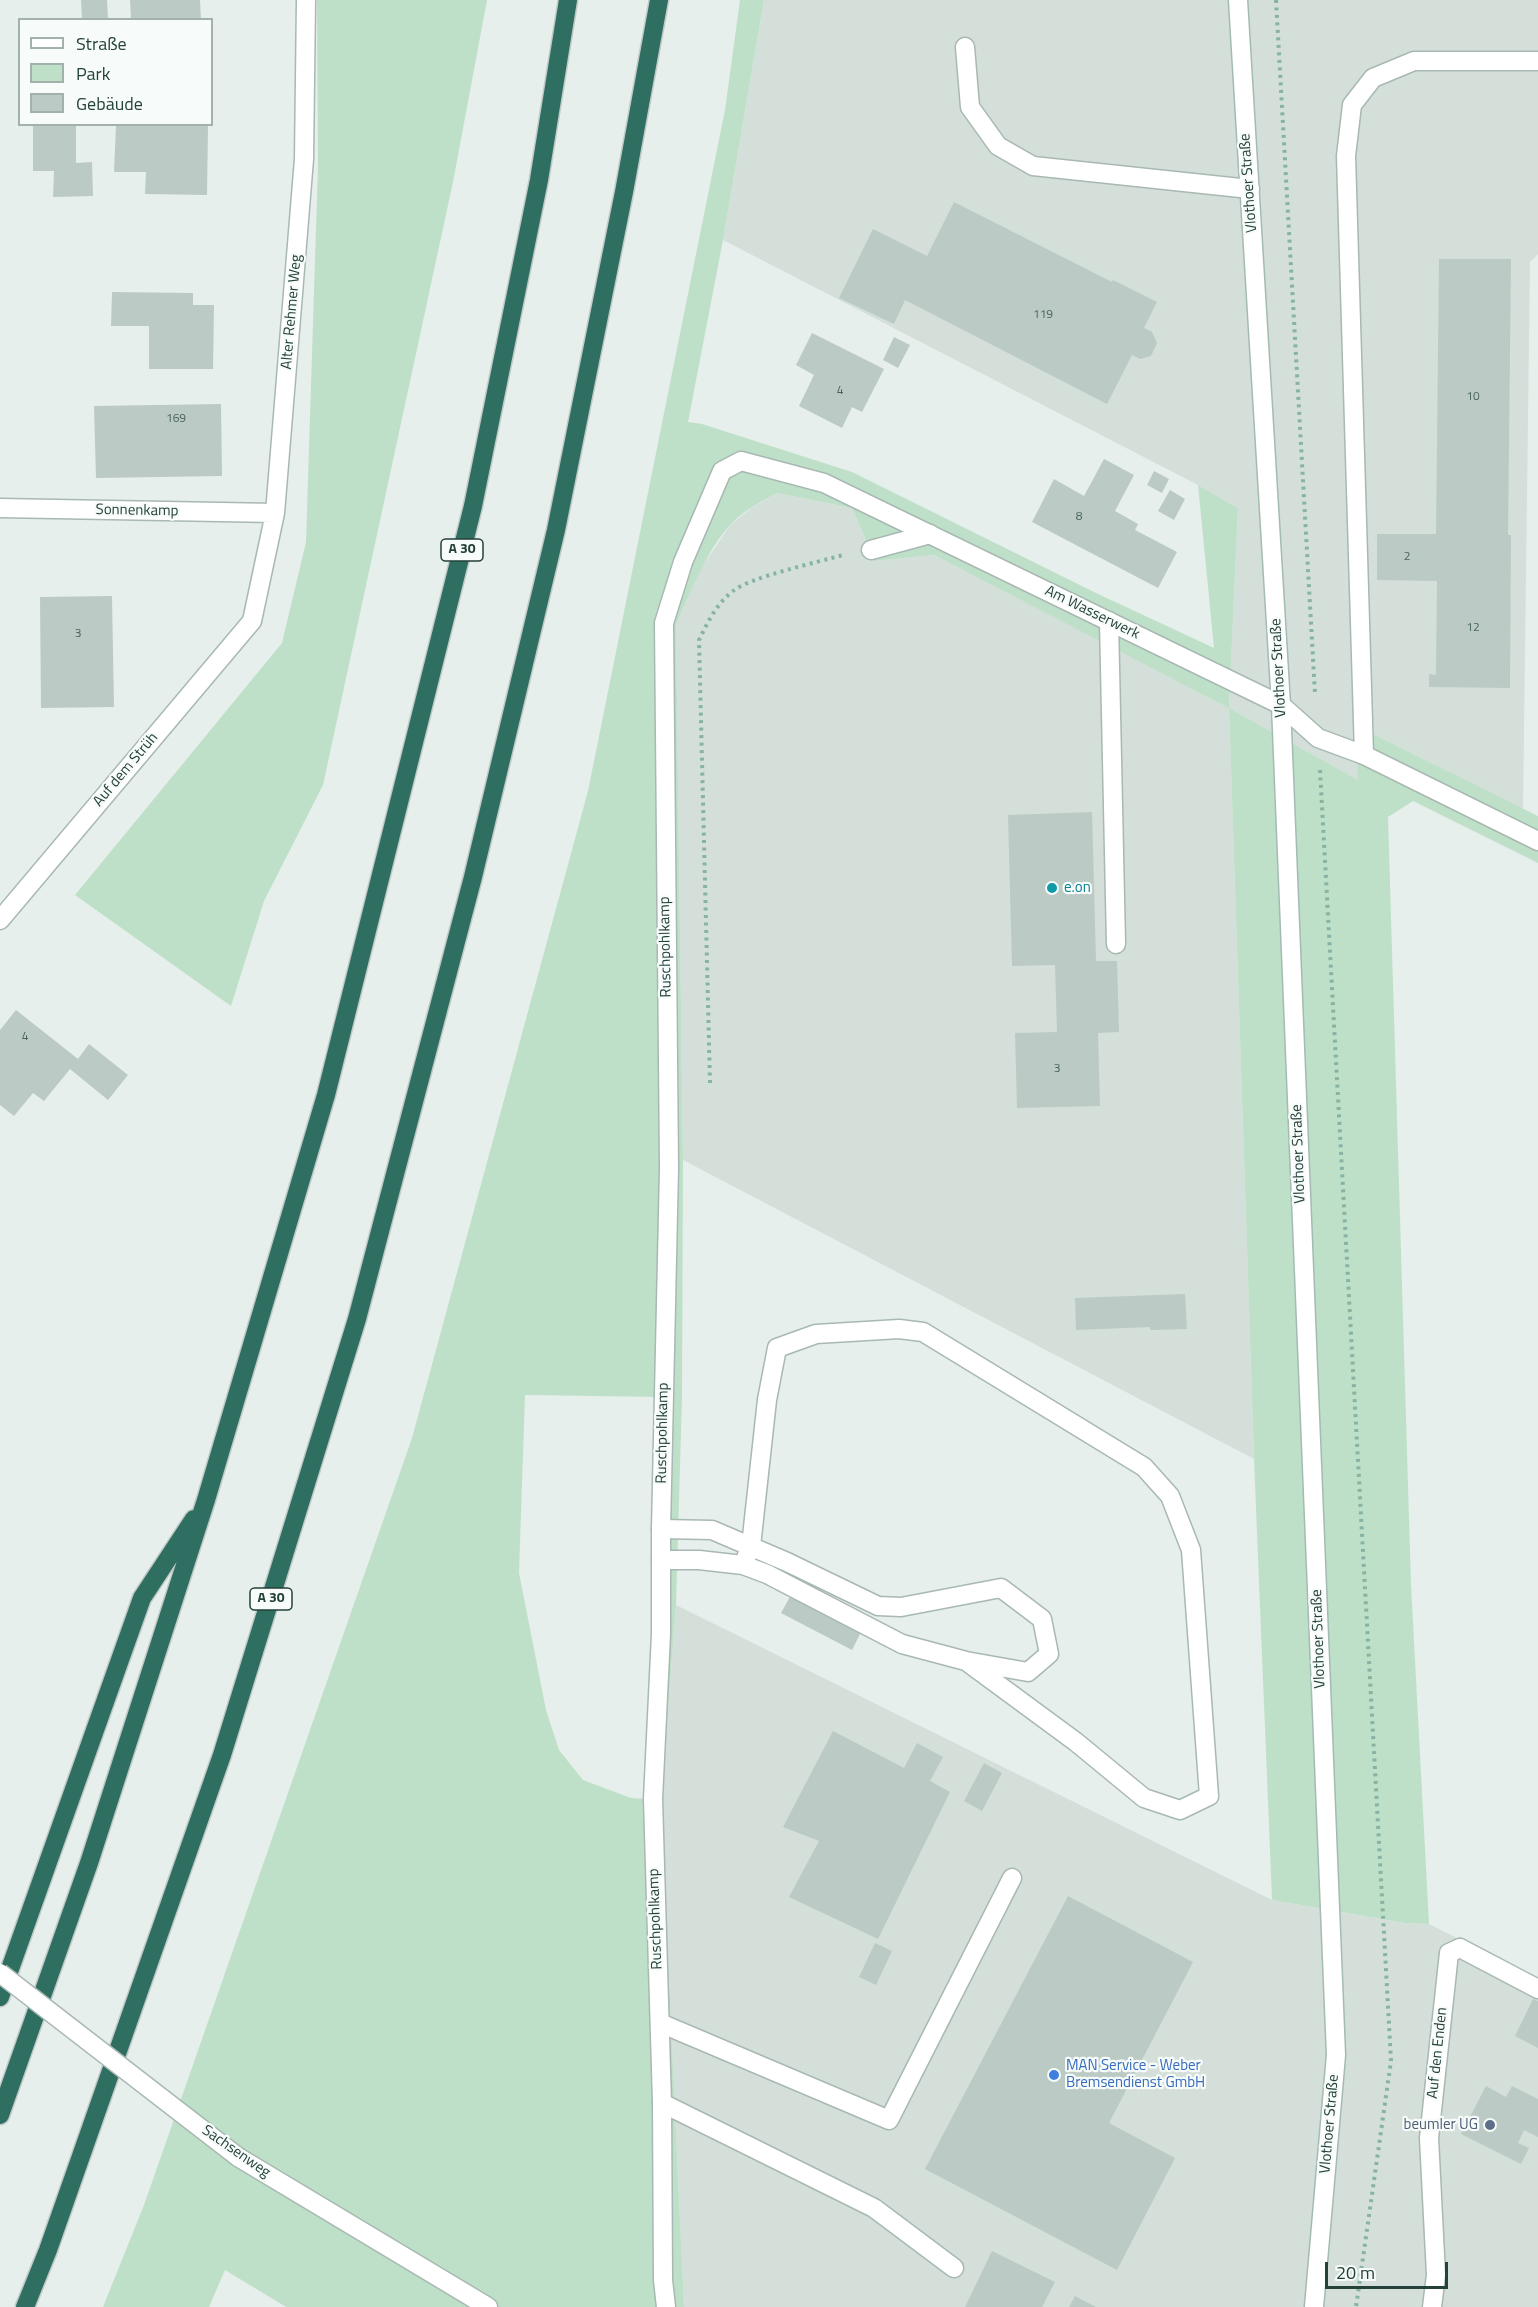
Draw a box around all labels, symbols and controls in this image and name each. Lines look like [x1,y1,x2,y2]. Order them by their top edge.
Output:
legend [18,18,213,126]
text: Straße [76,30,127,57]
text: Park [76,60,110,87]
text: Gebäude [76,90,143,117]
street label: Vlothoer Straße [1237,133,1261,233]
street label: Alter Rehmer Weg [278,254,306,370]
house number: 119 [1033,308,1053,322]
house number: 4 [837,384,843,398]
house number: 10 [1466,390,1480,404]
house number: 169 [166,412,186,426]
street label: Sonnenkamp [95,501,179,521]
house number: 8 [1076,510,1082,524]
road number: A 30 [441,539,483,561]
house number: 2 [1404,550,1410,564]
street label: Am Wasserwerk [1042,582,1142,644]
street label: Vlothoer Straße [1267,618,1291,718]
house number: 12 [1466,621,1480,635]
house number: 3 [75,627,81,641]
street label: Auf dem Strüh [90,729,162,811]
place label: e.on [1064,879,1091,897]
marker: e.on [1045,881,1059,895]
street label: Ruschpohlkamp [656,896,676,998]
house number: 4 [22,1030,28,1044]
house number: 3 [1054,1062,1060,1076]
street label: Vlothoer Straße [1288,1104,1310,1204]
street label: Ruschpohlkamp [653,1382,673,1484]
road number: A 30 [250,1588,292,1610]
street label: Vlothoer Straße [1308,1589,1330,1689]
street label: Ruschpohlkamp [645,1868,667,1970]
street label: Auf den Enden [1424,2006,1452,2100]
place label: MAN Service - Weber Bremsendienst GmbH [1066,2057,1205,2092]
marker: MAN Service - Weber Bremsendienst GmbH [1047,2068,1061,2082]
street label: Vlothoer Straße [1317,2074,1343,2174]
place label: beumler UG [1404,2116,1478,2134]
marker: beumler UG [1483,2118,1497,2132]
street label: Sachsenweg [198,2122,274,2182]
scale bar [1328,2250,1451,2288]
text: 20 m [1336,2259,1375,2286]

